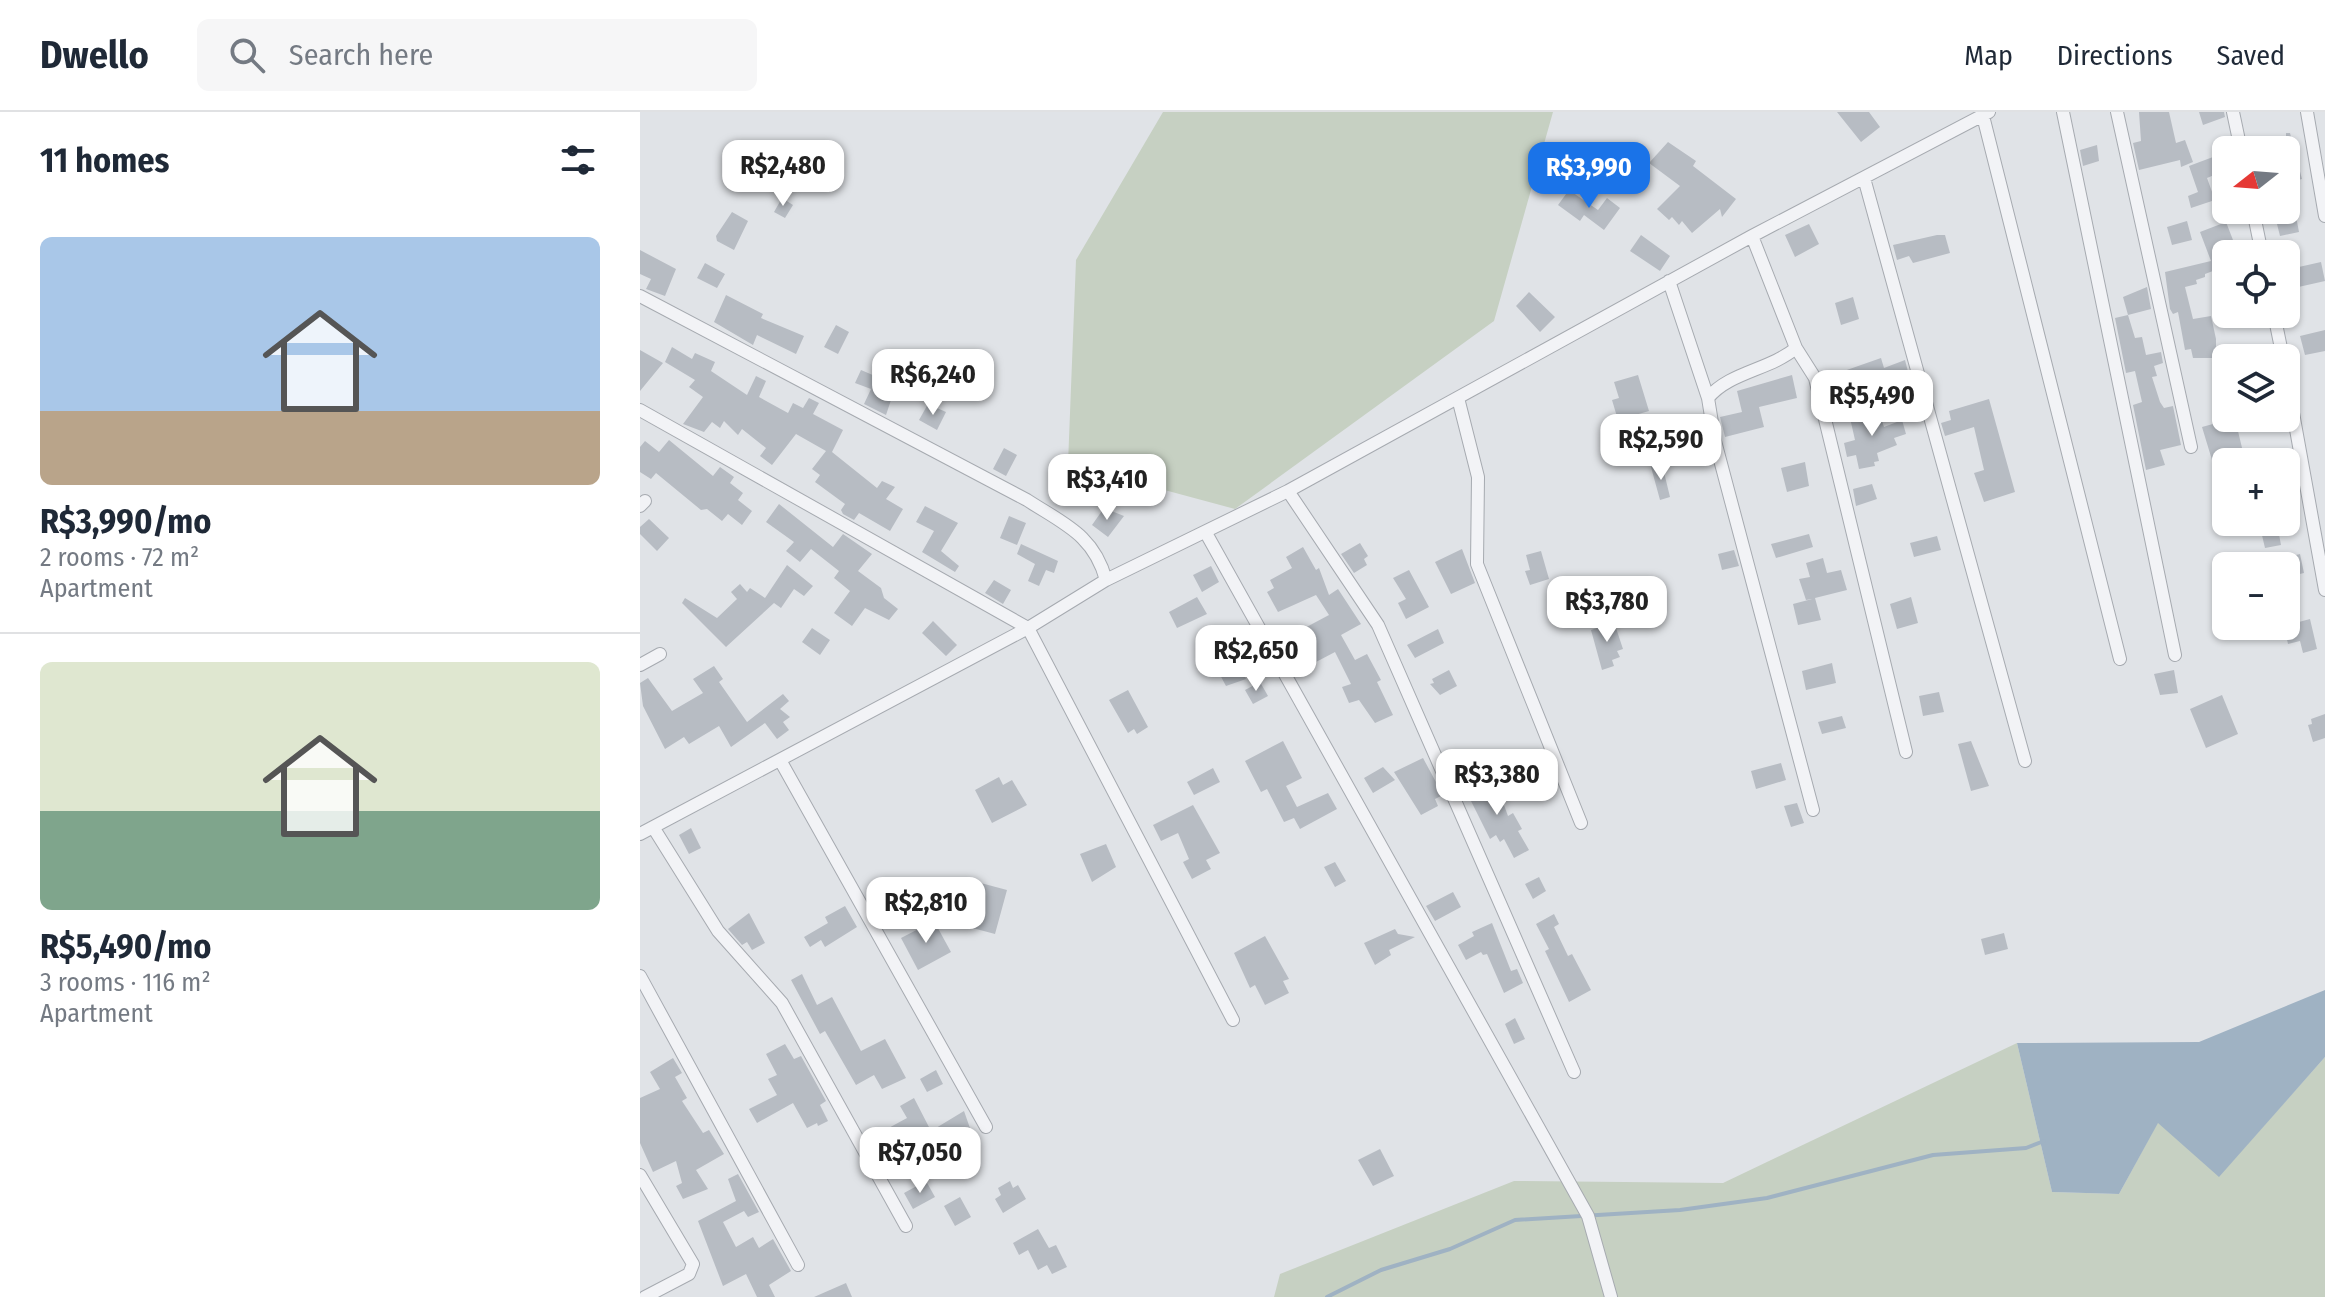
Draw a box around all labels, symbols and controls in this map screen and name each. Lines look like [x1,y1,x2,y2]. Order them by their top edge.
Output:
search box [197,19,757,91]
text: Dwello [40,32,149,78]
icon: search [225,33,269,77]
text: Search here [289,37,433,73]
text: Map [1964,39,2013,72]
text: Directions [2057,39,2173,72]
text: Saved [2217,39,2285,72]
north arrow [2212,136,2300,224]
map controls [2212,136,2300,640]
icon: filters [556,138,600,182]
text: 11 homes [40,140,169,181]
pin: R$2,480 [709,140,857,208]
pin: R$3,990 [1515,142,1663,210]
text: R$2,480 [740,150,826,181]
text: R$3,990 [1546,152,1632,183]
button: locate [2212,240,2300,328]
icon: home [248,289,392,433]
button: layers [2212,344,2300,432]
pin: R$6,240 [859,349,1007,417]
text: R$6,240 [890,359,976,390]
pin: R$5,490 [1798,370,1946,438]
text: R$5,490 [1829,380,1915,411]
pin: R$2,590 [1587,414,1735,482]
text: R$2,590 [1618,424,1704,455]
button: + [2212,448,2300,536]
pin: R$3,410 [1033,454,1181,522]
text: R$3,410 [1066,464,1148,495]
text: R$3,990/mo [40,501,211,542]
text: 2 rooms · 72 m² [40,542,199,573]
button: − [2212,552,2300,640]
text: Apartment [40,573,153,604]
pin: R$3,780 [1533,576,1681,644]
text: R$3,780 [1565,586,1649,617]
pin: R$2,650 [1182,625,1330,693]
text: R$2,650 [1213,635,1299,666]
icon: home [248,714,392,858]
pin: R$3,380 [1423,749,1571,817]
text: R$3,380 [1454,759,1540,790]
pin: R$2,810 [852,877,1000,945]
text: R$2,810 [884,887,968,918]
text: R$5,490/mo [40,926,211,967]
text: 3 rooms · 116 m² [40,967,211,998]
text: Apartment [40,998,153,1029]
pin: R$7,050 [846,1127,994,1195]
text: R$7,050 [878,1137,962,1168]

